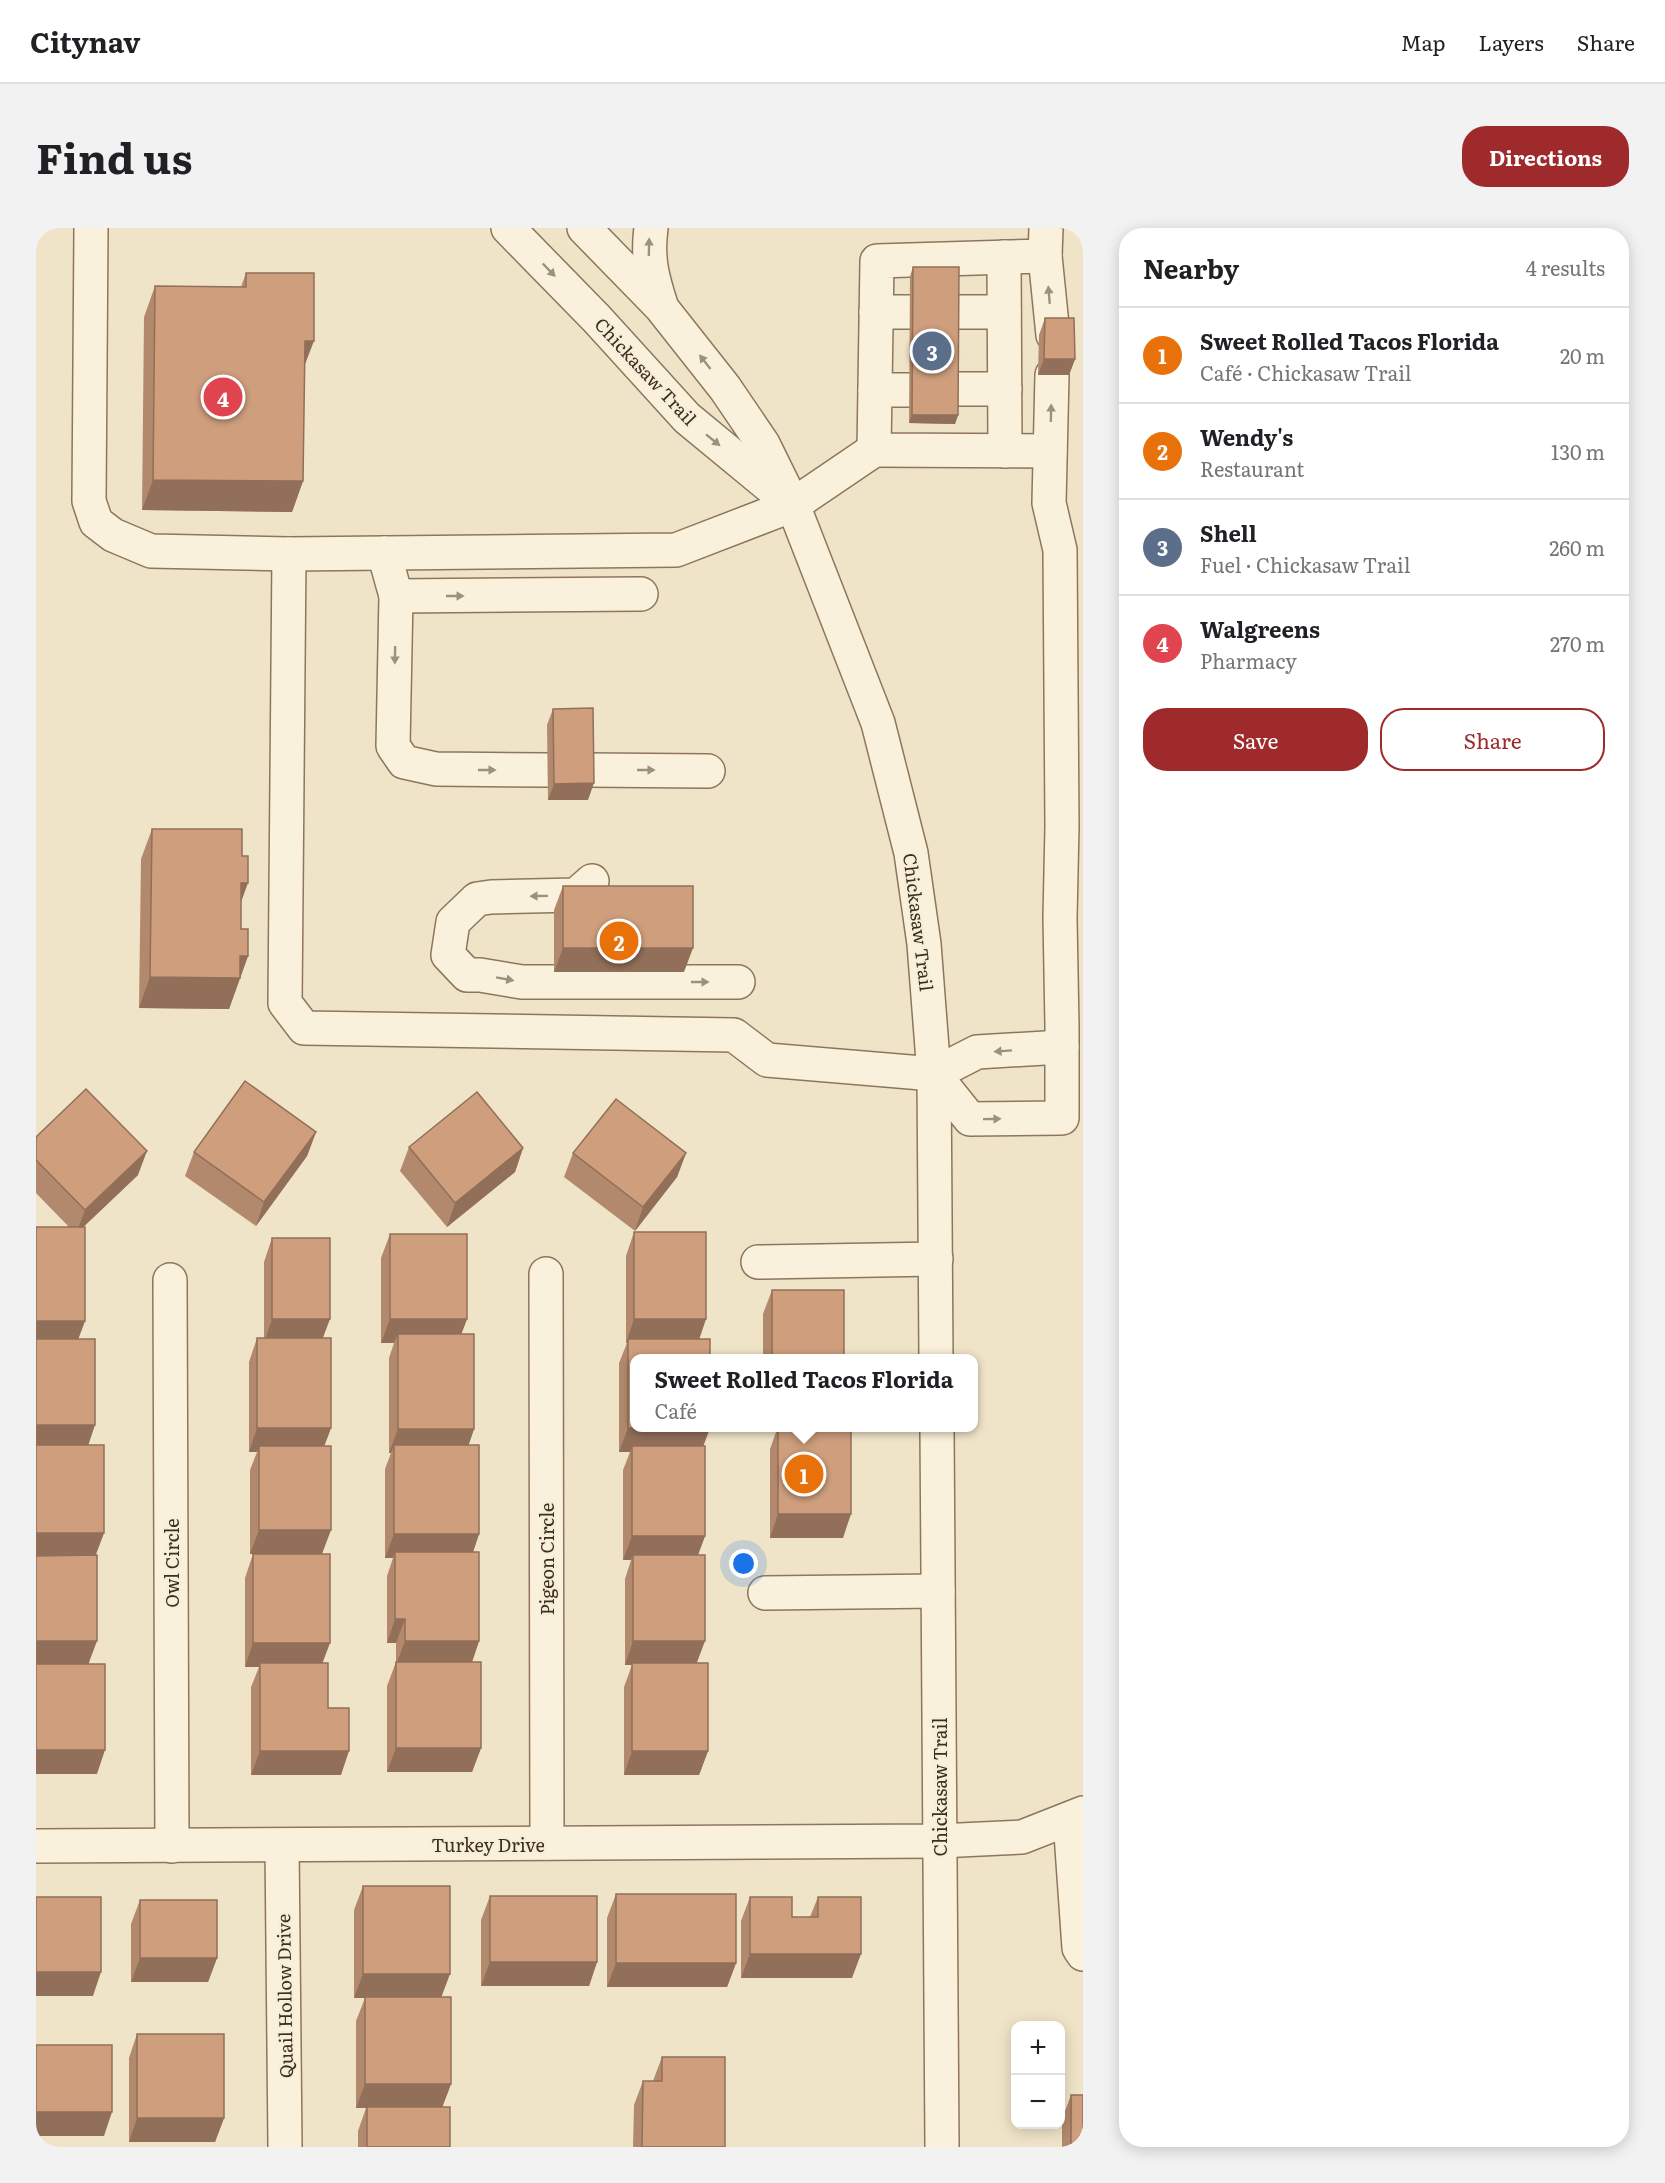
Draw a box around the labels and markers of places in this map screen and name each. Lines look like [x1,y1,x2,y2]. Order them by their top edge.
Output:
pin: 3 [912,328,952,374]
pin: 4 [204,374,243,420]
pin: 2 [600,918,638,964]
pin: 1 [784,1452,824,1496]

